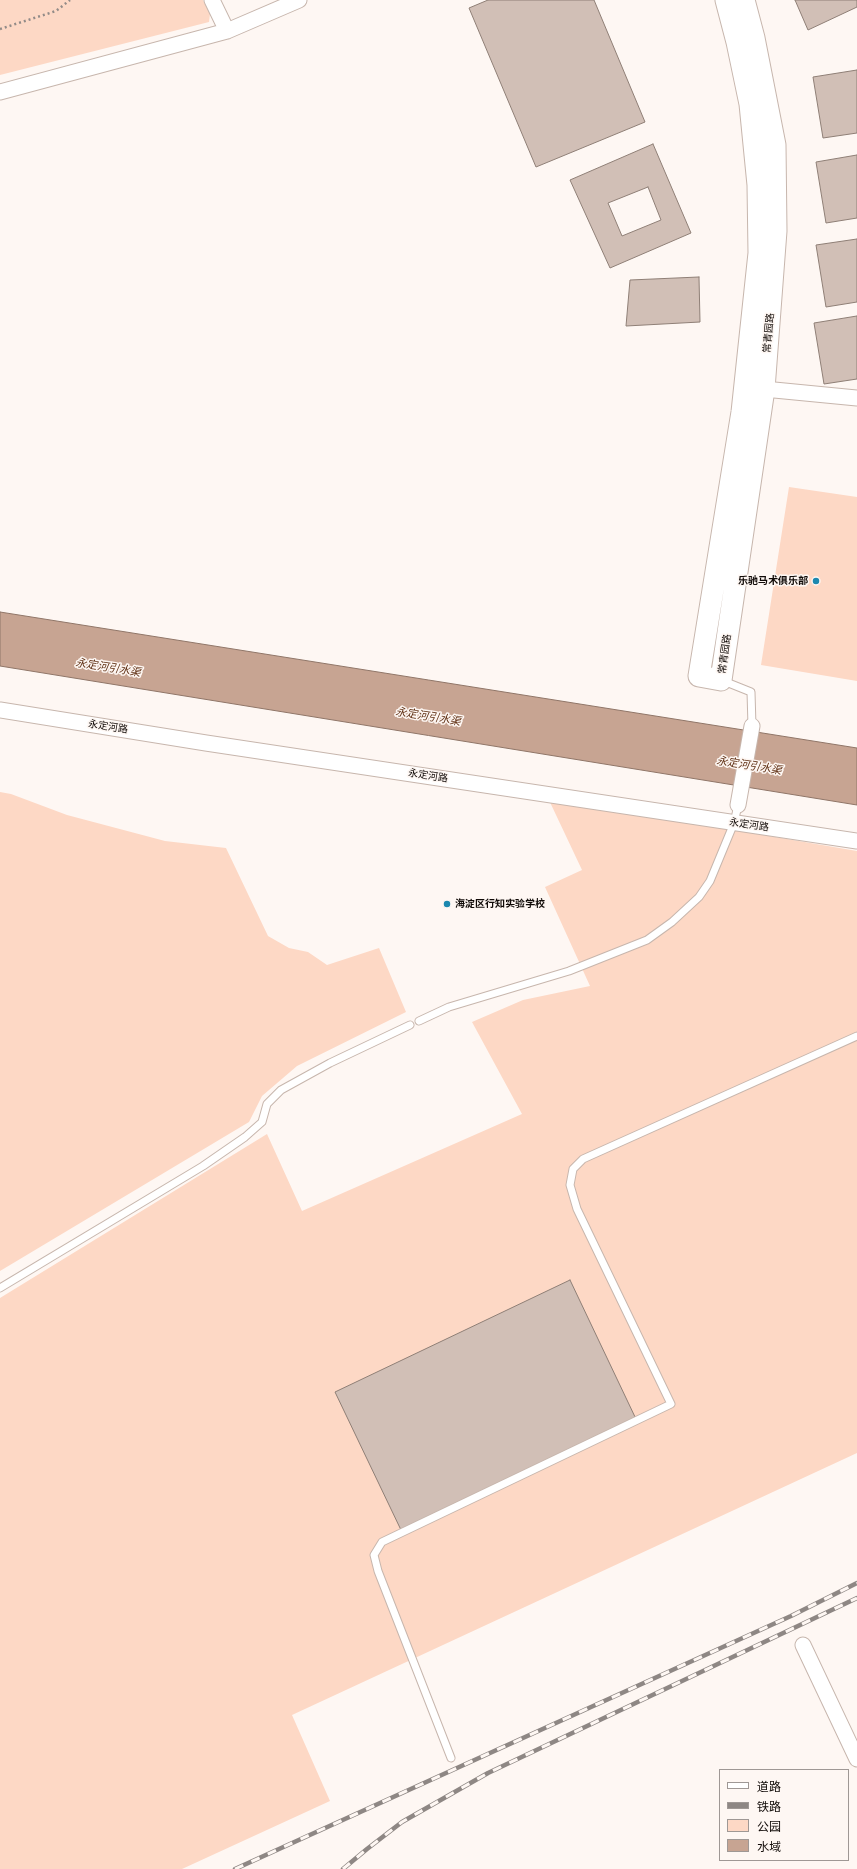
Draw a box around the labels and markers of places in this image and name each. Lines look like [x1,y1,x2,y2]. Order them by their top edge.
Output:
place label: 乐驰马术俱乐部 [738,575,808,587]
marker: 乐驰马术俱乐部 [811,576,821,586]
place label: 海淀区行知实验学校 [455,898,545,910]
marker: 海淀区行知实验学校 [442,899,452,909]

